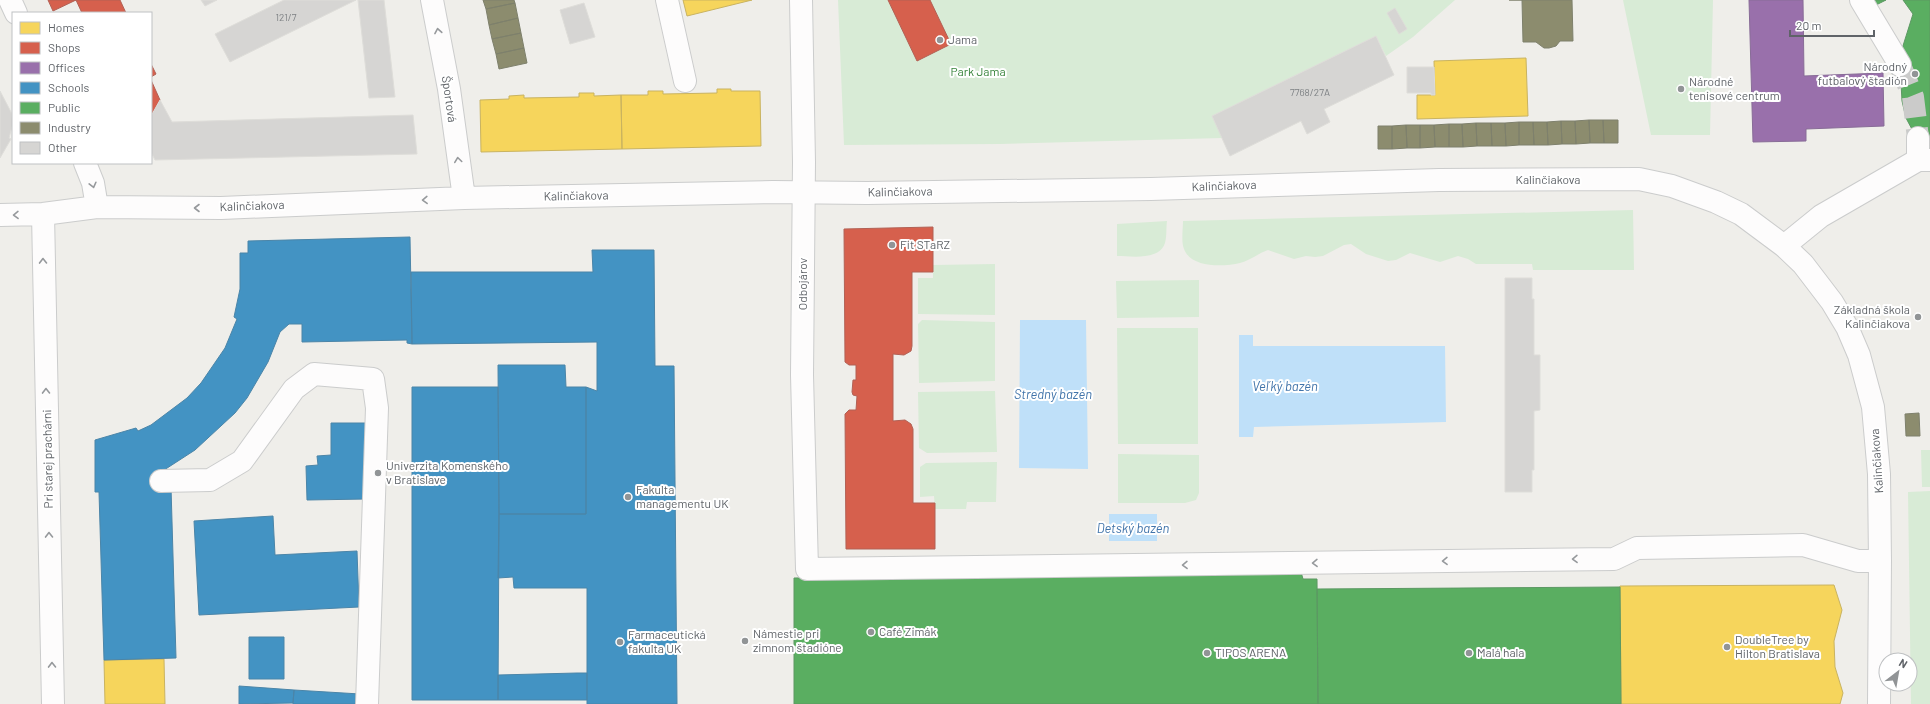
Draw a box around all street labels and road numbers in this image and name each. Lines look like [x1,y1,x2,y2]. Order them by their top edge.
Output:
street label: Športová [440,75,460,123]
street label: Kalinčiakova [1516,172,1580,186]
street label: Kalinčiakova [1191,177,1257,193]
street label: Kalinčiakova [867,183,933,199]
street label: Kalinčiakova [543,187,609,203]
street label: Kalinčiakova [219,197,285,213]
street label: Odbojárov [795,258,809,310]
street label: Pri starej prachárni [39,409,55,509]
street label: Kalinčiakova [1867,428,1885,494]

